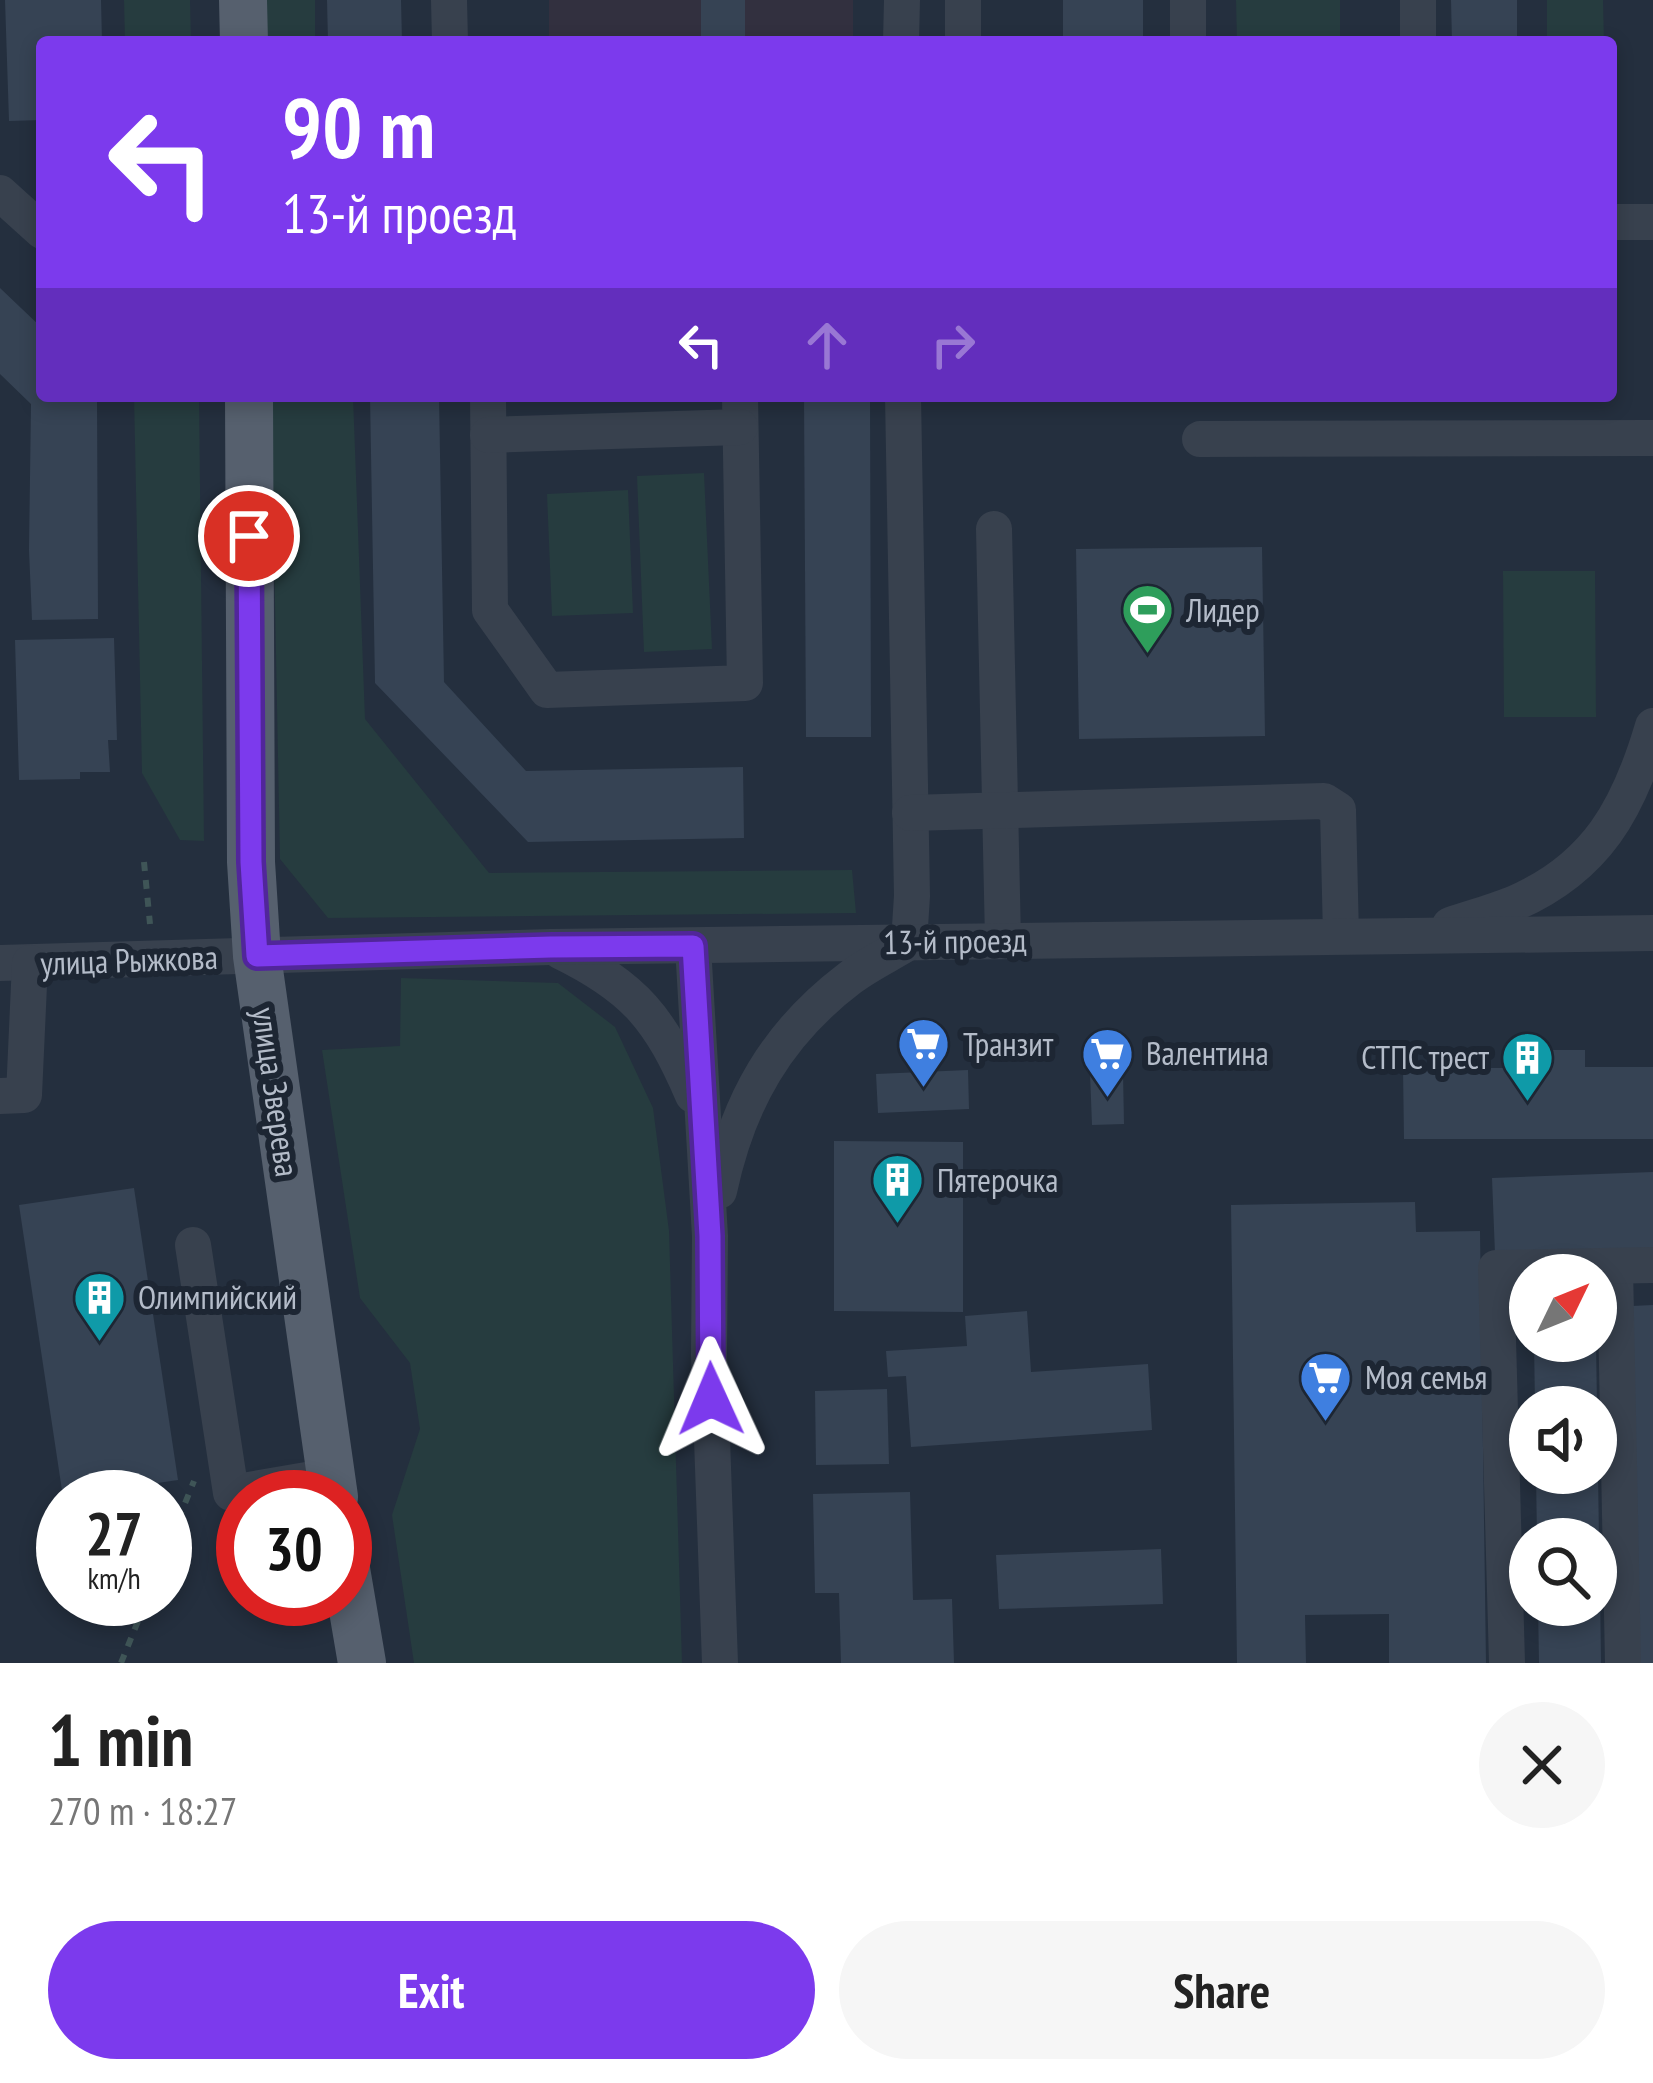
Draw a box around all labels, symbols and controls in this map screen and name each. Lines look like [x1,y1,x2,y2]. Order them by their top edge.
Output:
text: 90 m [282,72,435,181]
icon: left [84,84,240,240]
text: 13-й проезд [282,178,516,248]
icon: left [668,312,734,378]
icon: ahead [794,312,860,378]
icon: right [920,312,986,378]
pin [198,485,300,587]
icon: arrive [216,503,282,569]
sports icon: Лидер [1119,582,1175,656]
place label: Лидер [1185,588,1260,631]
street label: 13-й проезд [883,918,1027,963]
street label: улица Рыжкова [40,935,218,984]
street label: улица Зверева [243,1005,310,1179]
supermarket icon: Транзит [896,1016,952,1090]
place label: Транзит [963,1022,1054,1065]
supermarket icon: Валентина [1079,1025,1135,1099]
building icon: СТПС трест [1500,1029,1556,1103]
place label: Валентина [1146,1031,1269,1074]
place label: СТПС трест [1361,1035,1489,1078]
building icon: Пятерочка [870,1152,926,1226]
place label: Пятерочка [937,1158,1059,1201]
north arrow [1509,1254,1617,1362]
map controls [1509,1254,1617,1626]
building icon: Олимпийский [71,1269,127,1343]
place label: Олимпийский [138,1275,297,1318]
position arrow [648,1336,774,1462]
supermarket icon: Моя семья [1298,1349,1354,1423]
place label: Моя семья [1365,1355,1487,1398]
button: sound [1509,1386,1617,1494]
speed limit sign: 30 [216,1470,372,1626]
text: 27 [85,1494,143,1572]
button: search [1509,1518,1617,1626]
text: km/h [87,1558,141,1597]
text: 1 min [48,1693,193,1786]
button: close [1479,1702,1605,1828]
text: 270 m · 18:27 [48,1785,237,1836]
button: Exit [48,1921,815,2059]
button: Share [839,1921,1605,2059]

